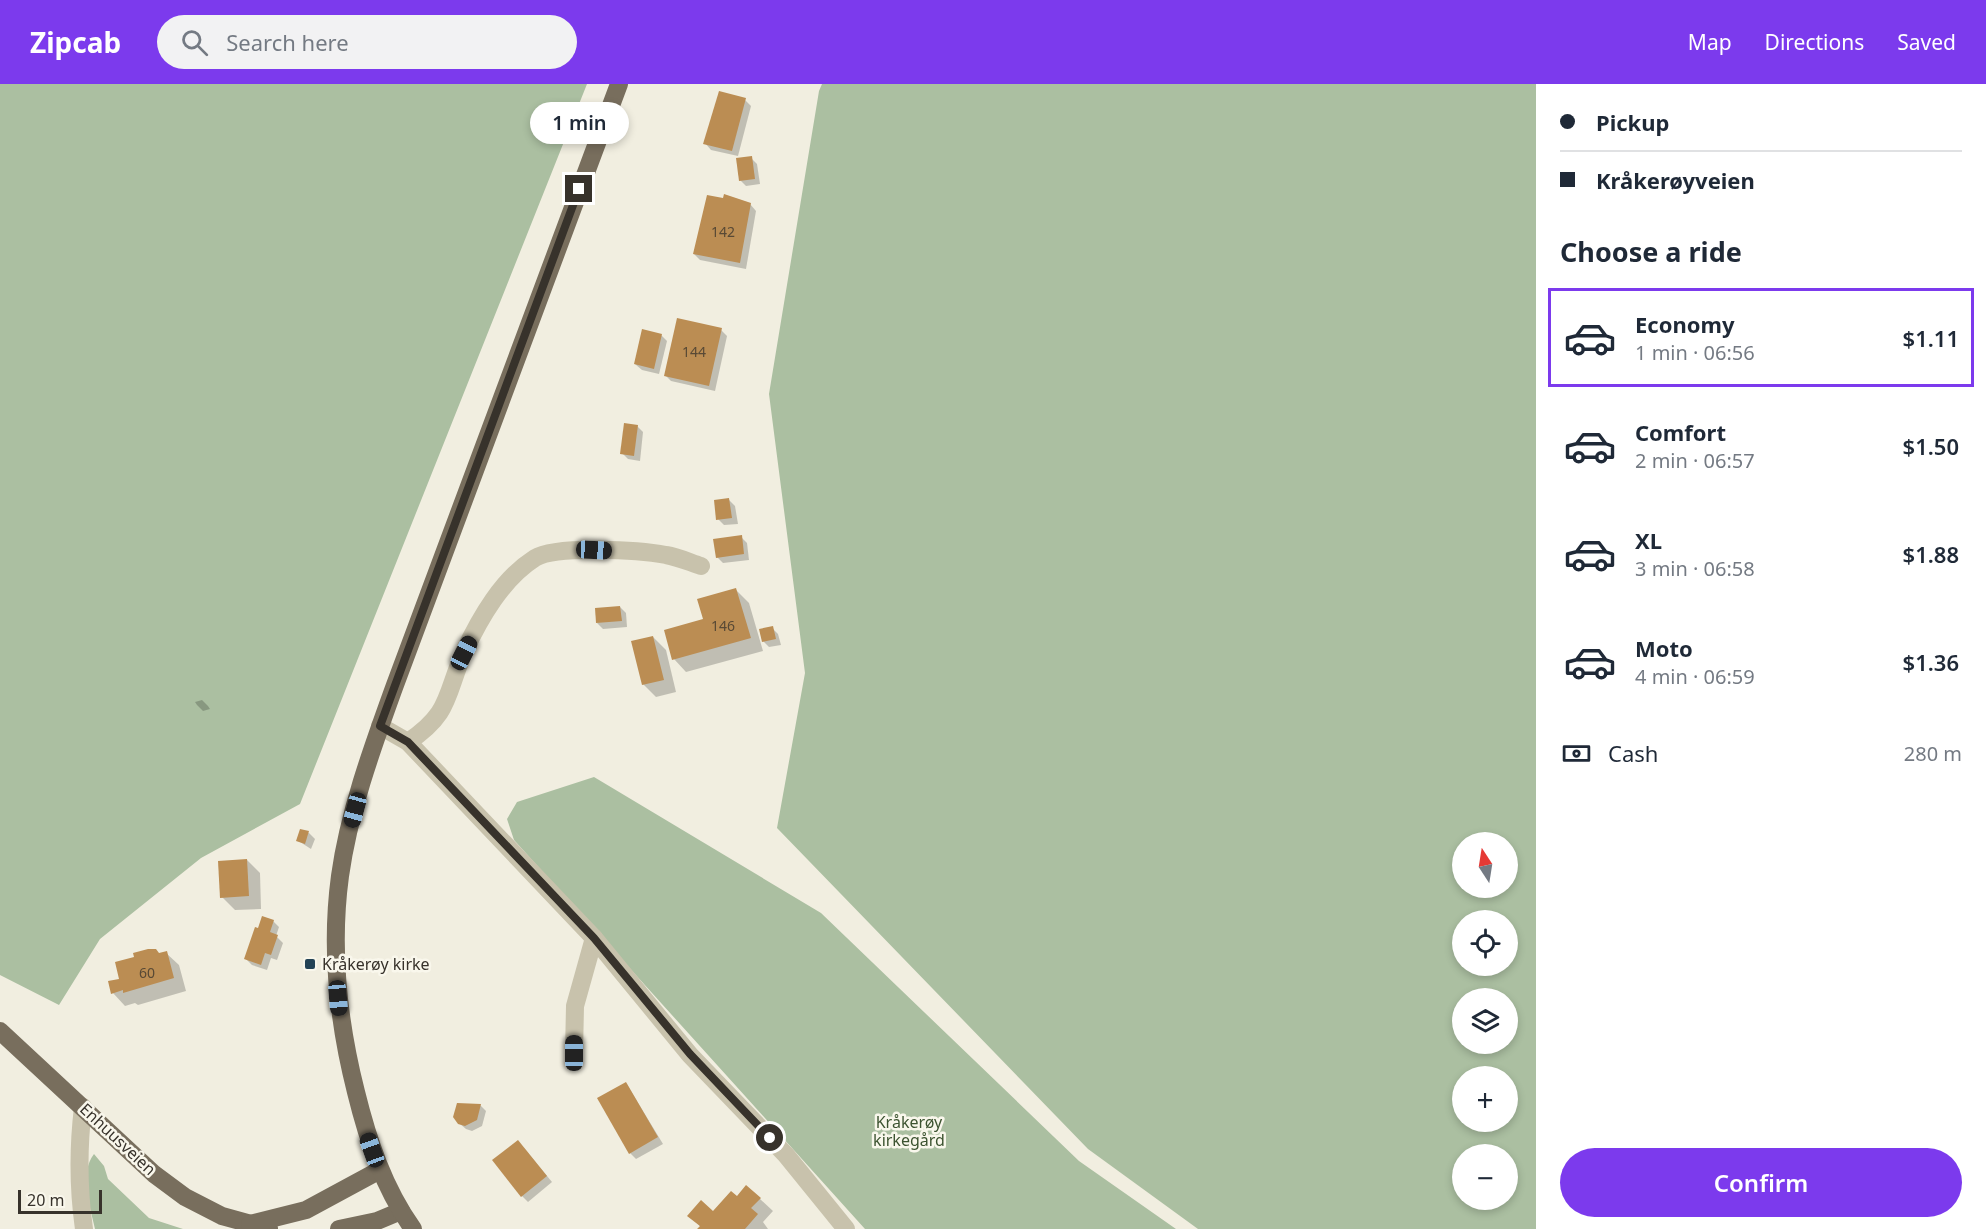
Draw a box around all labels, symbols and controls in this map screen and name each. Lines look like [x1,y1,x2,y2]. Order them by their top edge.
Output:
search box [157,15,577,69]
text: Zipcab [30,23,121,61]
icon: search [178,26,211,59]
text: Search here [226,27,349,57]
text: Map [1688,28,1732,56]
text: Directions [1765,28,1864,56]
text: Saved [1897,28,1956,56]
callout: 1 min [530,102,628,144]
text: Pickup [1596,107,1669,137]
text: 1 min [552,109,607,136]
text: Kråkerøyveien [1596,165,1755,195]
route end [565,175,592,202]
house number: 142 [711,222,735,241]
text: Choose a ride [1560,233,1742,270]
text: Economy [1635,309,1734,339]
icon: car [1563,311,1617,365]
text: $1.11 [1903,323,1959,353]
text: 1 min · 06:56 [1635,339,1755,366]
house number: 144 [682,342,706,361]
text: Comfort [1635,417,1726,447]
icon: car [1563,419,1617,473]
text: $1.50 [1903,431,1959,461]
text: 2 min · 06:57 [1635,447,1755,474]
text: XL [1635,525,1662,555]
icon: car [1563,527,1617,581]
text: $1.88 [1903,539,1959,569]
car [576,540,612,560]
text: 3 min · 06:58 [1635,555,1755,582]
house number: 146 [711,616,735,635]
car [448,633,480,673]
text: Moto [1635,633,1693,663]
icon: car [1563,635,1617,689]
text: $1.36 [1903,647,1959,677]
text: 4 min · 06:59 [1635,663,1755,690]
icon: cash [1560,737,1593,770]
text: Cash [1608,738,1658,768]
text: 280 m [1904,740,1962,767]
car [342,790,368,830]
north arrow [1452,832,1518,898]
map controls [1452,832,1518,1210]
button: locate [1452,910,1518,976]
place label: Kråkerøy kirke [322,953,430,975]
marker: Kråkerøy kirke [303,957,317,971]
house number: 60 [139,963,155,982]
car [327,979,349,1017]
button: layers [1452,988,1518,1054]
car [565,1035,583,1071]
button: + [1452,1066,1518,1132]
street label: Enhuusveien [75,1098,161,1180]
park label: Kråkerøy kirkegård [873,1111,945,1151]
route start [756,1124,783,1151]
car [357,1130,387,1170]
button: − [1452,1144,1518,1210]
button: Confirm [1560,1148,1962,1217]
scale bar [18,1187,102,1214]
text: 20 m [27,1189,64,1211]

